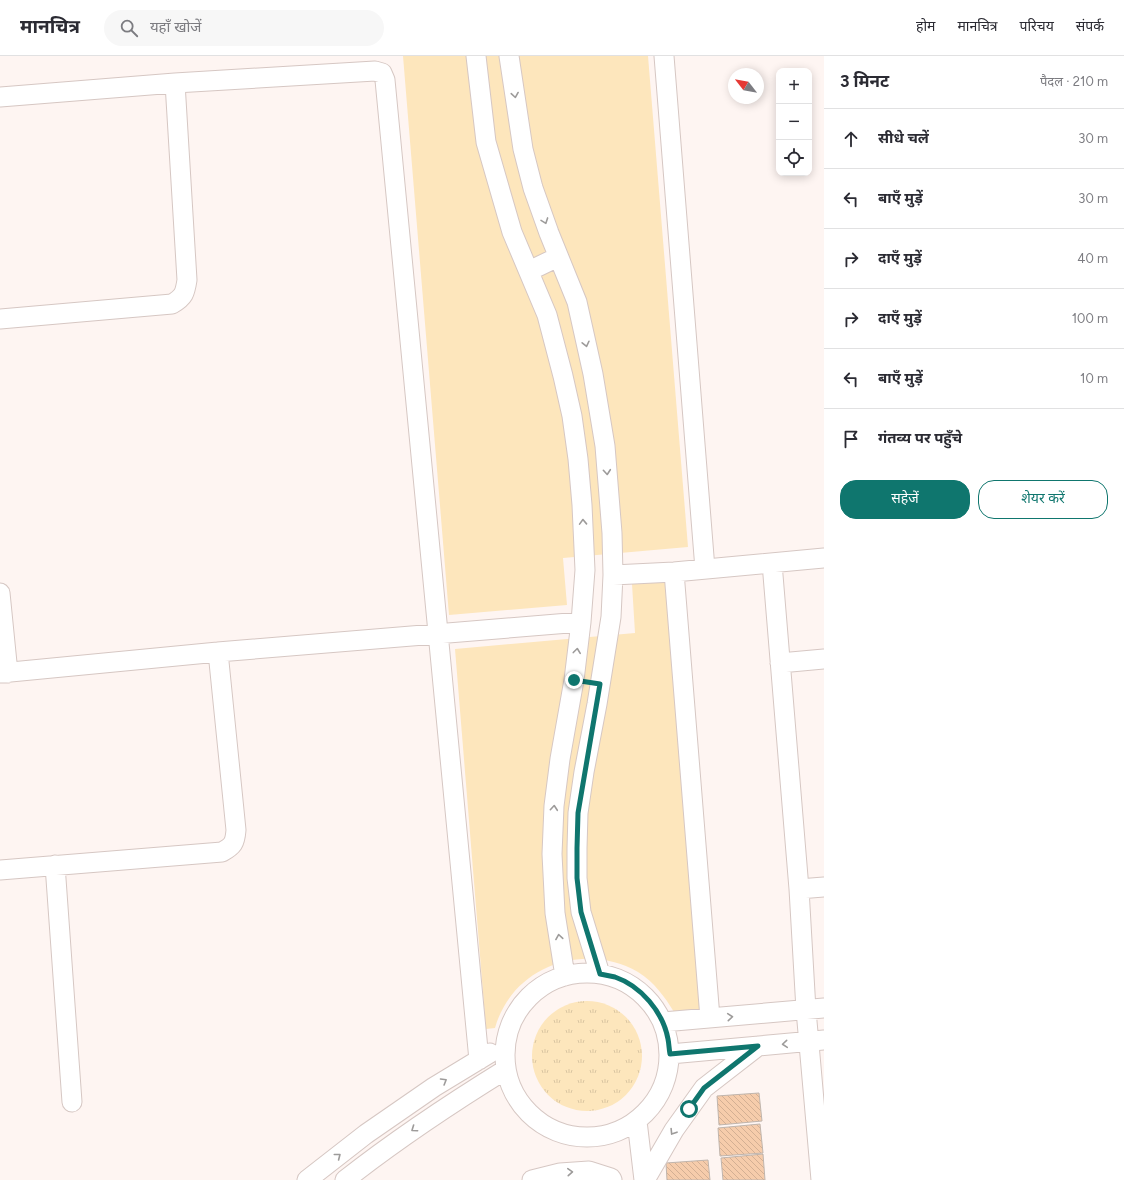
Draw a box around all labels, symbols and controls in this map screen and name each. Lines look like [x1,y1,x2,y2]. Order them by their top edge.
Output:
search box [104,10,384,46]
text: मानचित्र [20,15,80,38]
icon: search [118,17,140,39]
text: यहाँ खोजें [150,18,201,36]
text: होम [916,18,935,35]
text: मानचित्र [957,18,998,35]
text: परिचय [1020,18,1054,35]
text: संपर्क [1076,18,1104,35]
north arrow [728,68,764,104]
map controls [776,68,812,176]
button: + [776,68,812,104]
text: 3 मिनट [840,71,889,91]
text: पैदल · 210 m [1040,74,1108,89]
one-way arrow [510,92,519,98]
button: − [776,104,812,140]
icon: ahead [840,128,862,150]
text: सीधे चलें [878,129,929,147]
text: 30 m [1078,131,1108,146]
button: locate [776,140,812,176]
icon: left [840,188,862,210]
text: बाएँ मुड़ें [878,189,923,207]
text: 30 m [1078,191,1108,206]
one-way arrow [540,217,548,224]
icon: right [840,248,862,270]
text: दाएँ मुड़ें [878,249,922,267]
text: 40 m [1077,251,1108,266]
icon: right [840,308,862,330]
text: दाएँ मुड़ें [878,309,922,327]
text: 100 m [1072,311,1108,326]
one-way arrow [582,340,590,347]
icon: left [840,368,862,390]
text: बाएँ मुड़ें [878,369,923,387]
text: 10 m [1080,371,1108,386]
icon: arrive [840,428,862,450]
text: गंतव्य पर पहुँचे [878,429,962,447]
one-way arrow [603,469,612,475]
button: सहेजें [840,480,970,519]
button: शेयर करें [978,480,1108,519]
one-way arrow [579,519,587,525]
one-way arrow [572,648,581,654]
route end [565,671,583,689]
one-way arrow [550,805,559,811]
one-way arrow [555,934,564,940]
one-way arrow [727,1012,733,1021]
one-way arrow [782,1039,788,1048]
one-way arrow [440,1078,447,1086]
route start [680,1100,698,1118]
one-way arrow [411,1124,418,1131]
one-way arrow [670,1128,677,1135]
one-way arrow [333,1154,340,1161]
one-way arrow [567,1168,573,1177]

